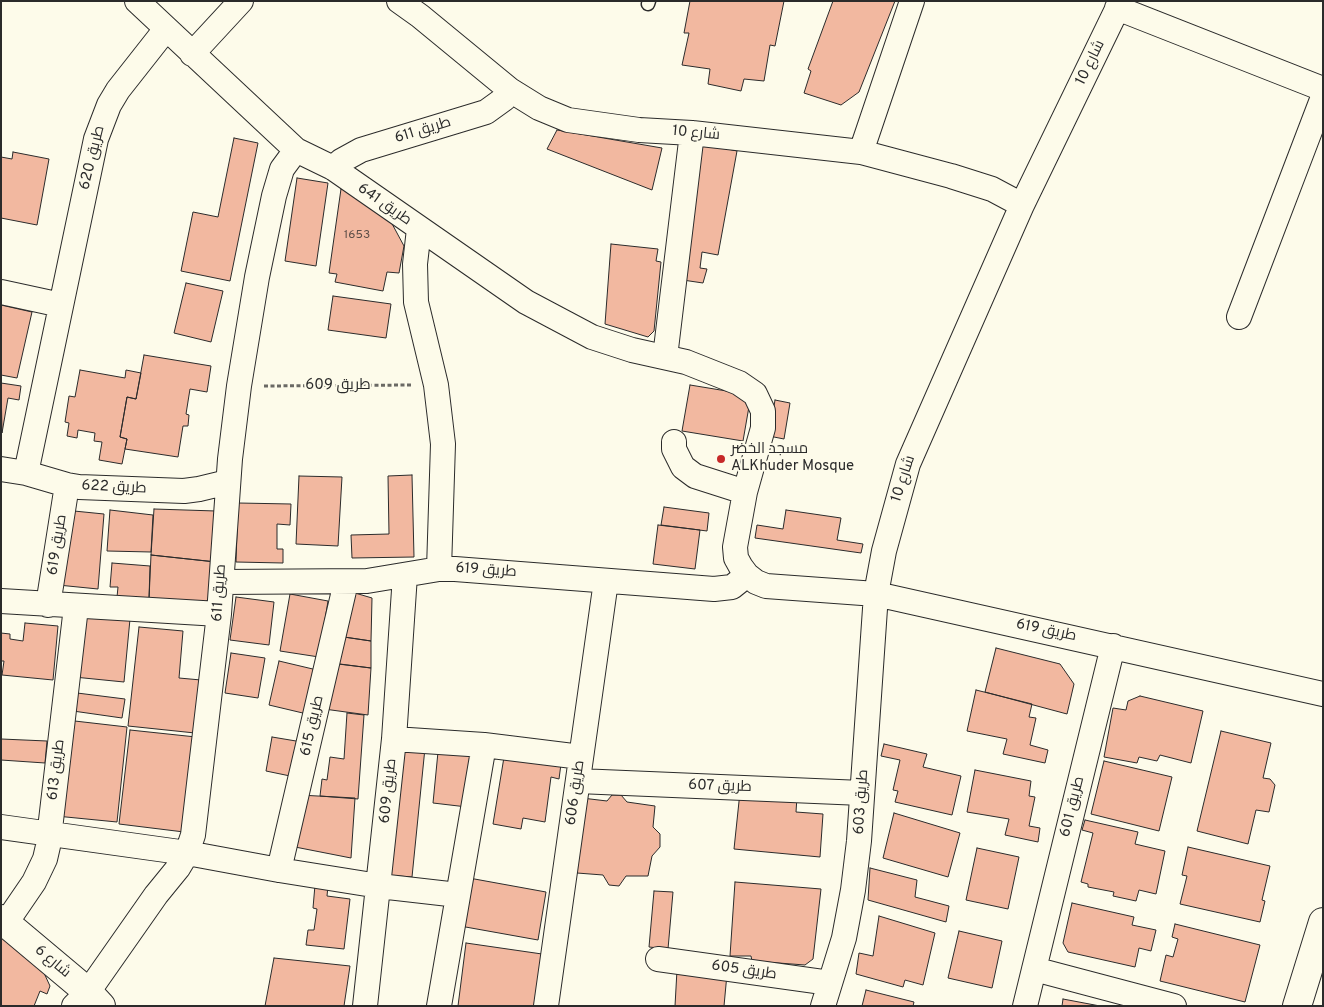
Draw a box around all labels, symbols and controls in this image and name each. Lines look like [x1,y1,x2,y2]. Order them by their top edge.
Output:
street label: شارع 10 [1072,38,1110,88]
street label: طريق 611 [393,114,453,148]
street label: شارع 10 [671,123,721,145]
street label: طريق 620 [76,124,110,192]
street label: طريق 641 [354,180,414,230]
house number: 1653 [344,229,370,243]
street label: طريق 609 [305,377,371,395]
place label: مسجد الخضر ALKhuder Mosque [731,441,854,476]
marker: مسجد الخضر ALKhuder Mosque [715,453,727,465]
street label: شارع 10 [888,453,920,505]
street label: طريق 622 [81,477,147,499]
street label: طريق 619 [44,513,72,577]
street label: طريق 619 [455,560,517,582]
street label: طريق 611 [209,563,231,623]
street label: طريق 619 [1014,616,1078,646]
street label: طريق 615 [297,694,329,758]
street label: طريق 613 [44,738,70,802]
street label: طريق 609 [377,758,401,824]
street label: طريق 606 [563,759,589,827]
street label: طريق 603 [851,769,873,835]
street label: طريق 601 [1057,775,1089,839]
street label: طريق 607 [688,777,752,797]
street label: شارع 6 [30,942,74,982]
street label: طريق 605 [710,958,778,984]

